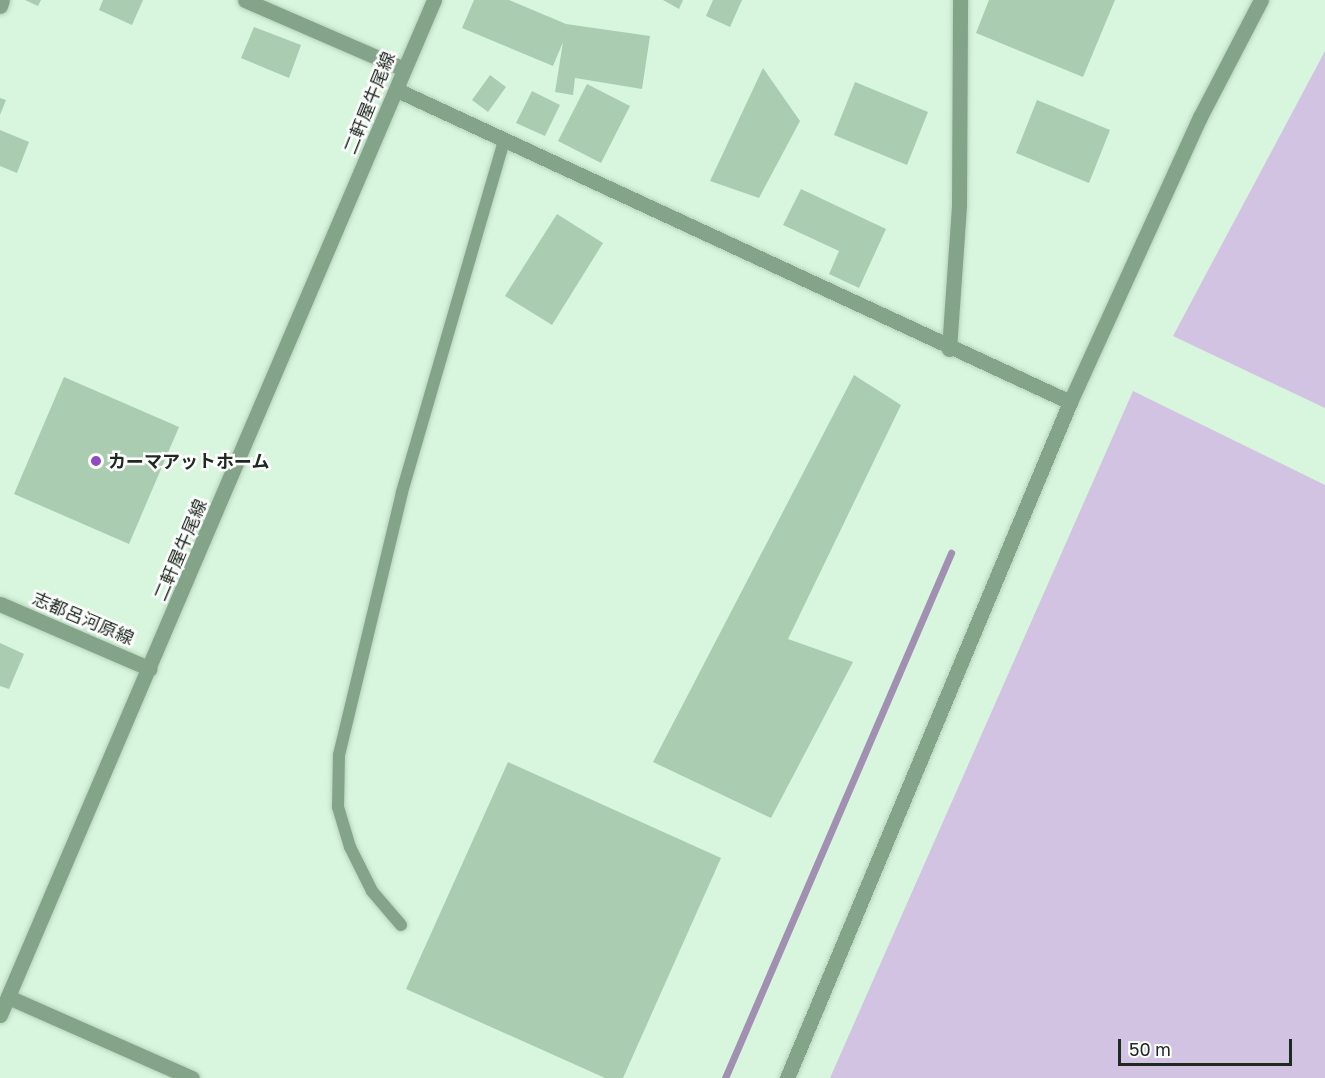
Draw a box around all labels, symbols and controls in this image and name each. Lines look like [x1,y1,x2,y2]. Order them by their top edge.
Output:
street label: 二軒屋牛尾線 [339,49,399,157]
place label: カーマアットホーム [108,450,270,472]
marker: カーマアットホーム [89,454,103,468]
street label: 二軒屋牛尾線 [149,496,211,604]
street label: 志都呂河原線 [29,587,137,649]
scale bar [1121,1027,1295,1065]
text: 50 m [1129,1038,1171,1060]

